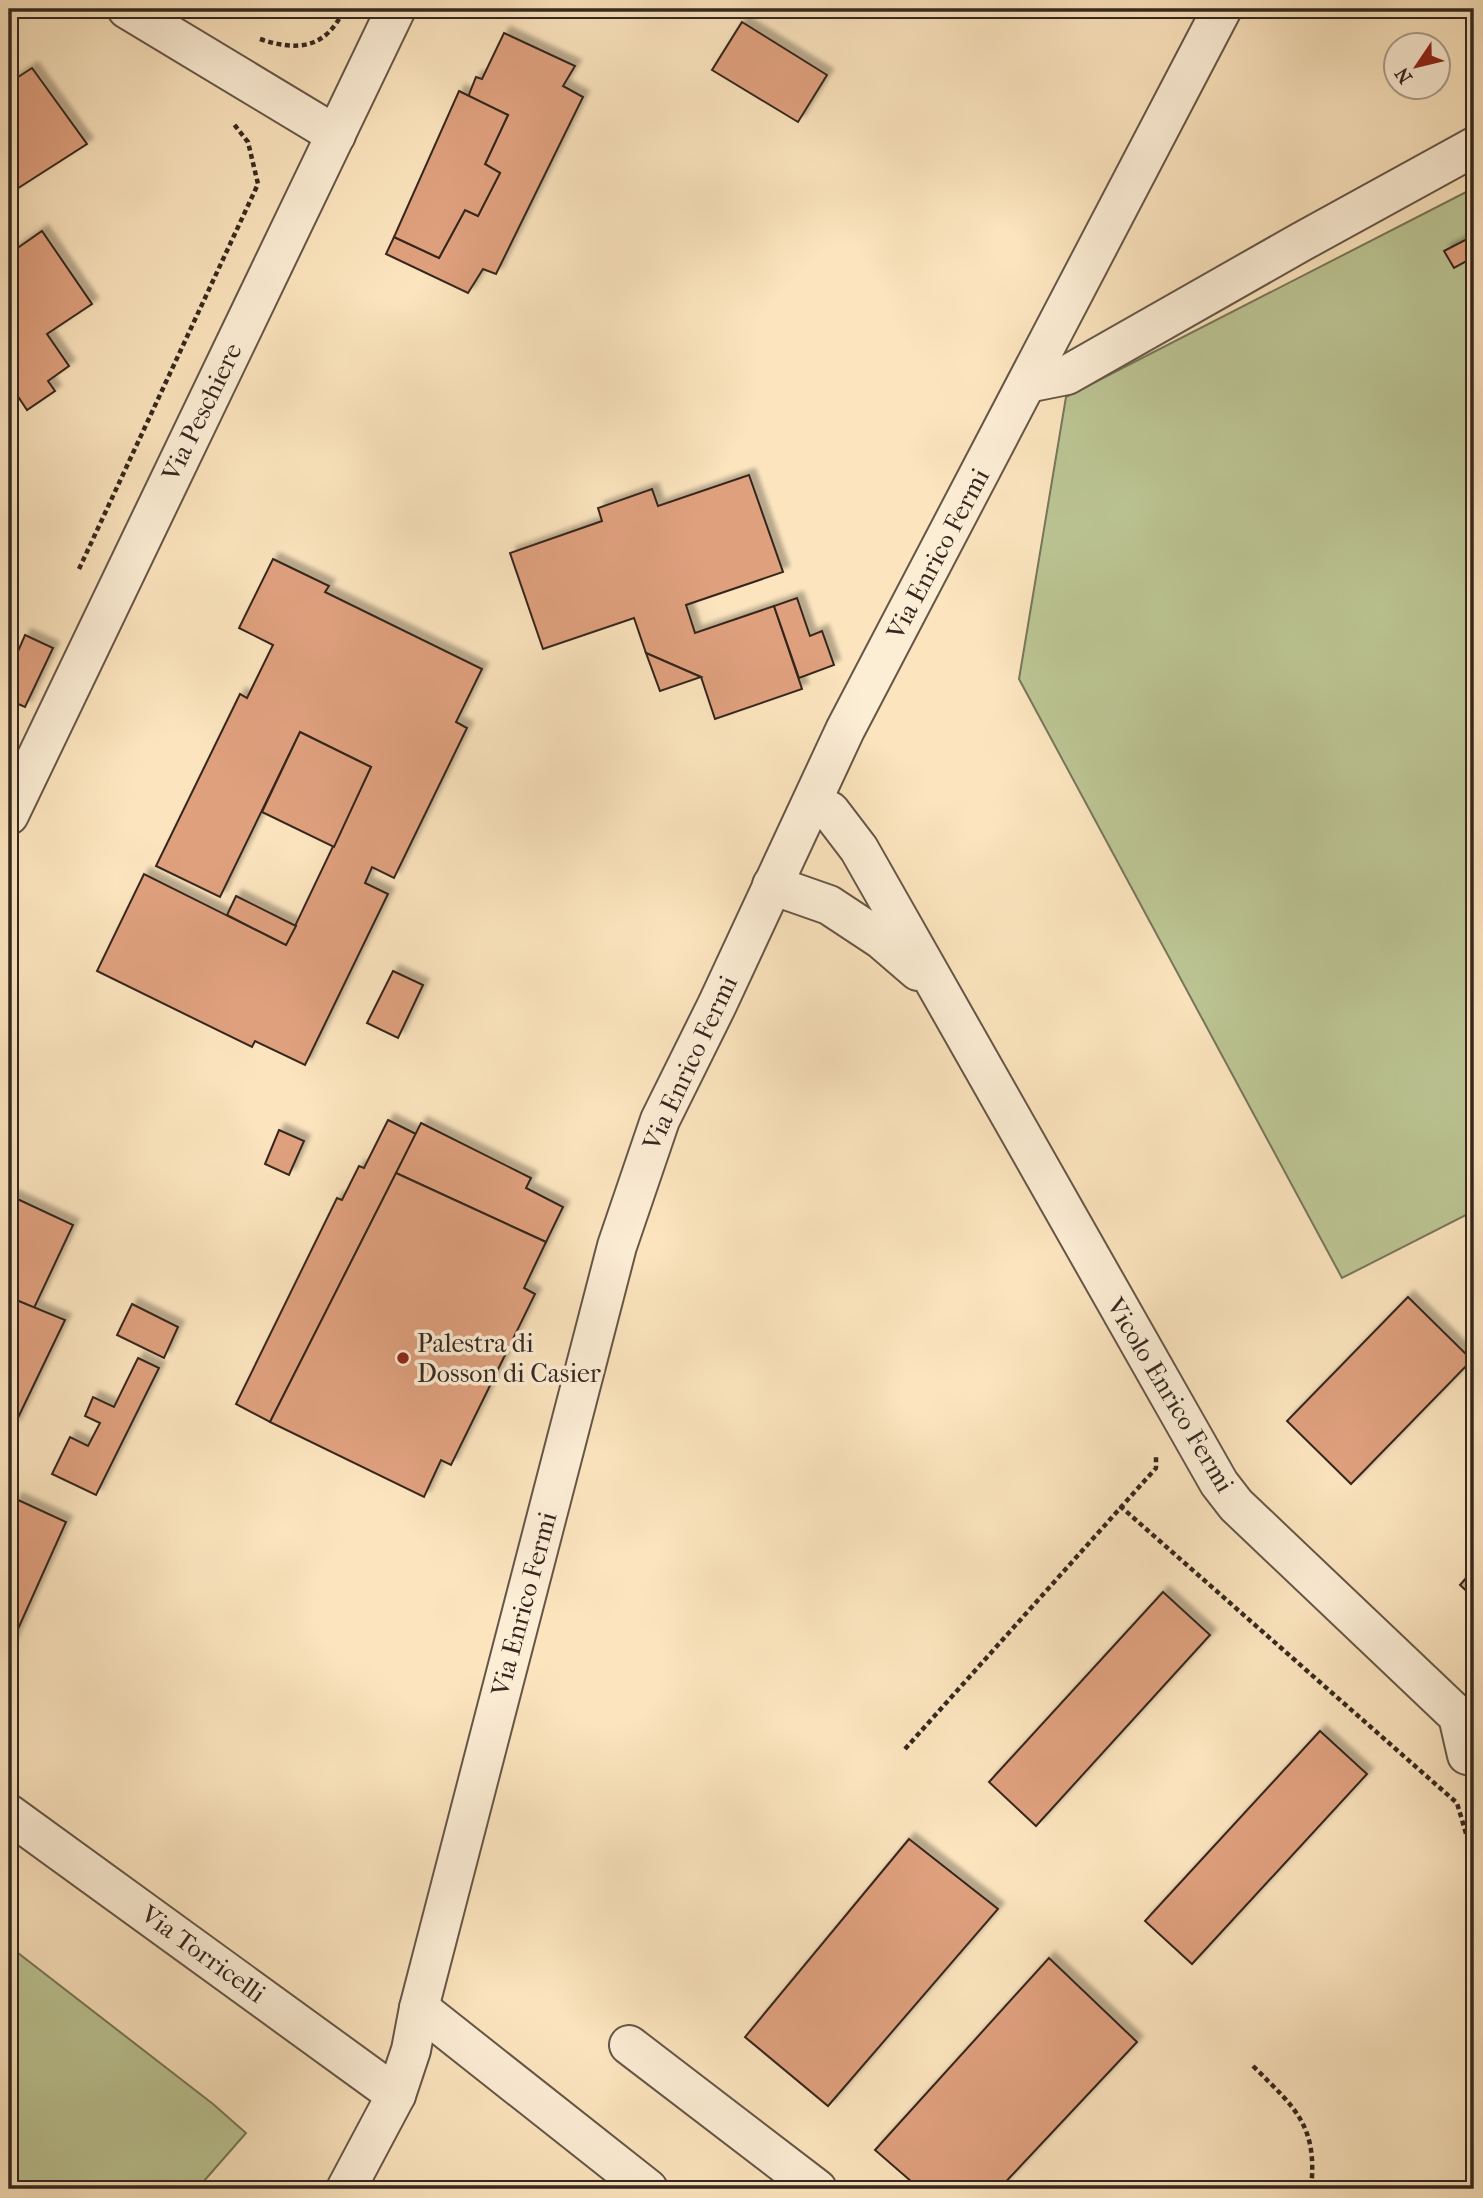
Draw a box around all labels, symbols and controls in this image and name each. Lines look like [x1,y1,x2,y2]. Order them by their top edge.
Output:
north arrow [1382,32,1452,102]
text: N [1390,62,1417,87]
street label: Via Peschiere [155,338,249,487]
street label: Via Enrico Fermi [879,463,996,646]
street label: Via Enrico Fermi [636,971,744,1156]
street label: Vicolo Enrico Fermi [1099,1291,1240,1498]
place label: Palestra di Dosson di Casier [417,1328,601,1389]
marker: Palestra di Dosson di Casier [395,1350,411,1366]
street label: Via Enrico Fermi [484,1508,564,1700]
street label: Via Torricelli [134,1898,271,2010]

